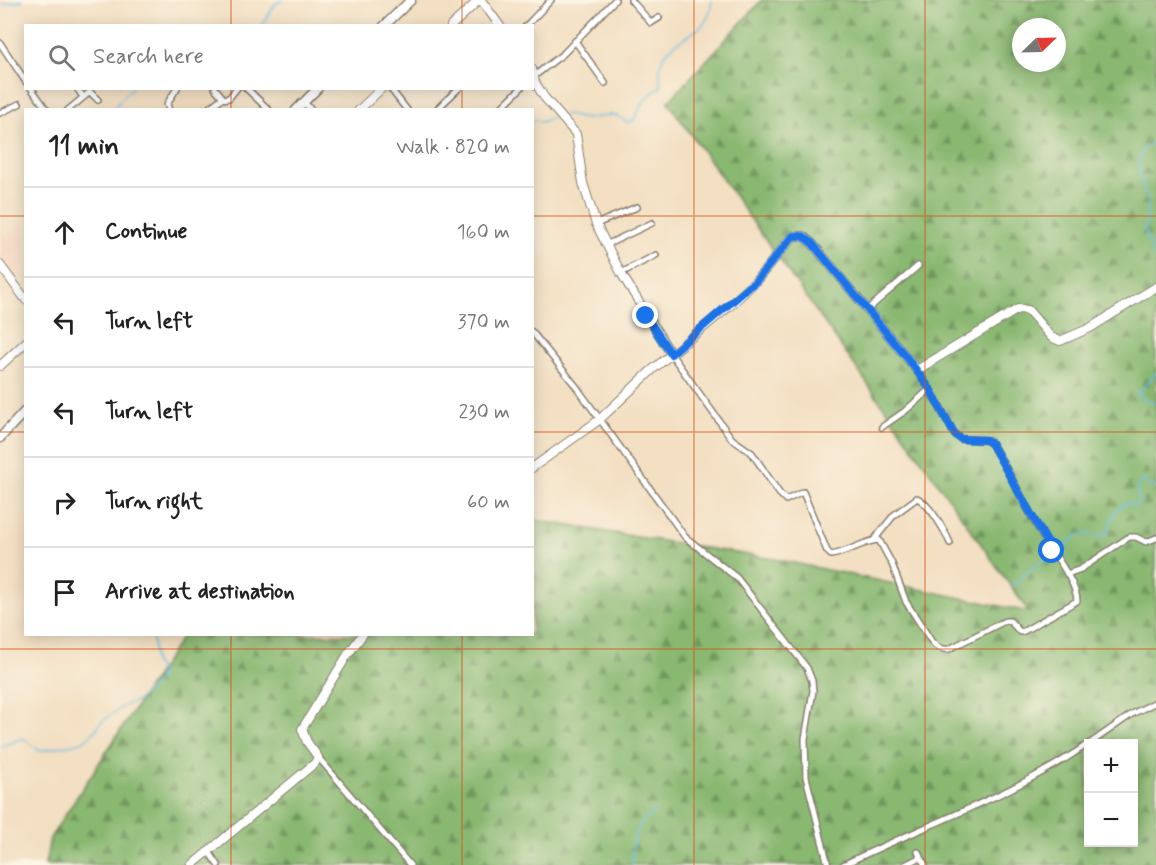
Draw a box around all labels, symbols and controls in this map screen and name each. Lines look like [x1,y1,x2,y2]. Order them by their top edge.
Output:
north arrow [1012,18,1066,72]
search box [24,24,534,90]
icon: search [45,41,78,74]
text: Search here [93,43,204,71]
text: 11 min [48,130,119,164]
text: Walk · 820 m [396,134,510,161]
icon: ahead [48,216,81,249]
text: Continue [105,218,187,246]
text: 160 m [457,219,510,246]
route end [632,302,658,328]
icon: left [48,306,81,339]
text: Turn left [105,308,193,336]
text: 370 m [458,309,510,336]
icon: left [48,396,81,429]
text: Turn left [105,398,193,426]
text: 230 m [458,399,510,426]
icon: right [48,486,81,519]
text: Turn right [105,488,203,516]
text: 60 m [467,489,510,516]
route start [1038,537,1064,563]
icon: arrive [48,576,81,609]
text: Arrive at destination [105,578,295,606]
map controls [1084,739,1138,847]
button: + [1084,739,1138,793]
button: − [1084,793,1138,847]

